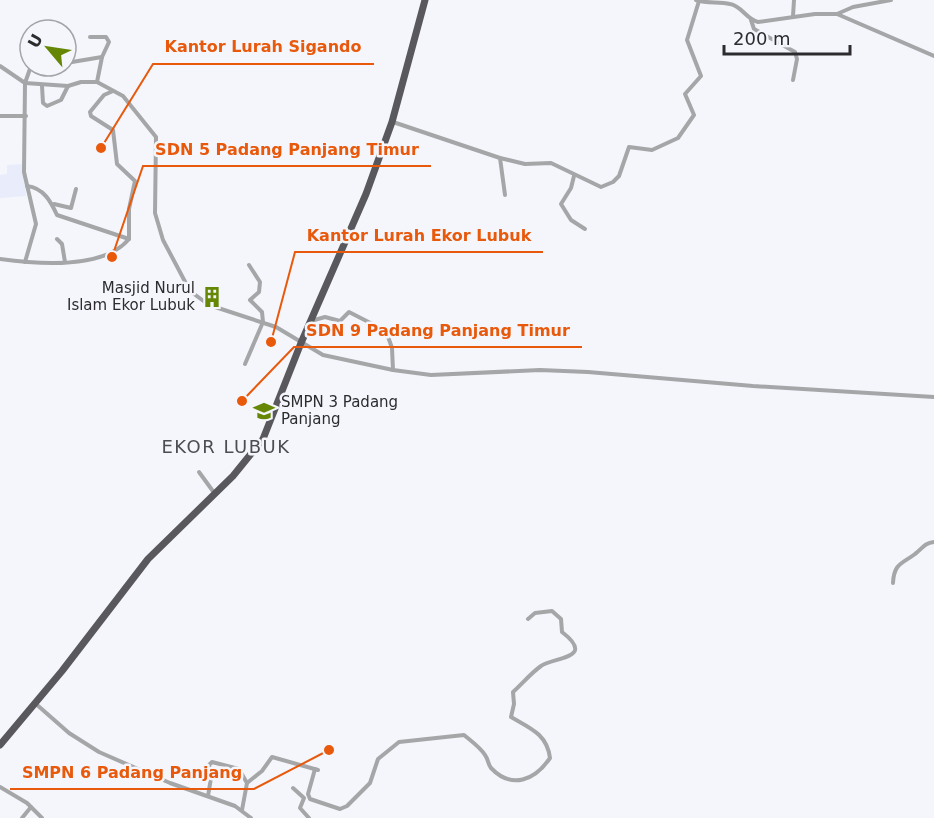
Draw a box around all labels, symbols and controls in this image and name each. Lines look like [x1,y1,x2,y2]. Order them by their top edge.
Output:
north arrow [18,18,78,78]
scale bar [724,18,850,56]
text: 200 m [733,28,791,49]
callout: Kantor Lurah Sigando [153,30,374,64]
text: U [24,31,47,51]
text: Kantor Lurah Sigando [164,37,362,56]
callout: SDN 5 Padang Panjang Timur [143,132,431,166]
text: SDN 5 Padang Panjang Timur [155,140,419,159]
callout: Kantor Lurah Ekor Lubuk [295,218,543,252]
text: Kantor Lurah Ekor Lubuk [307,226,532,245]
place label: Masjid Nurul Islam Ekor Lubuk [67,279,195,314]
building icon: Masjid Nurul Islam Ekor Lubuk [200,285,224,309]
callout: SDN 9 Padang Panjang Timur [294,313,582,347]
text: SDN 9 Padang Panjang Timur [306,321,570,340]
place label: SMPN 3 Padang Panjang [281,393,398,428]
school or university icon: SMPN 3 Padang Panjang [252,399,276,423]
district label: EKOR LUBUK [161,436,291,457]
callout: SMPN 6 Padang Panjang [10,755,254,789]
text: SMPN 6 Padang Panjang [22,763,242,782]

